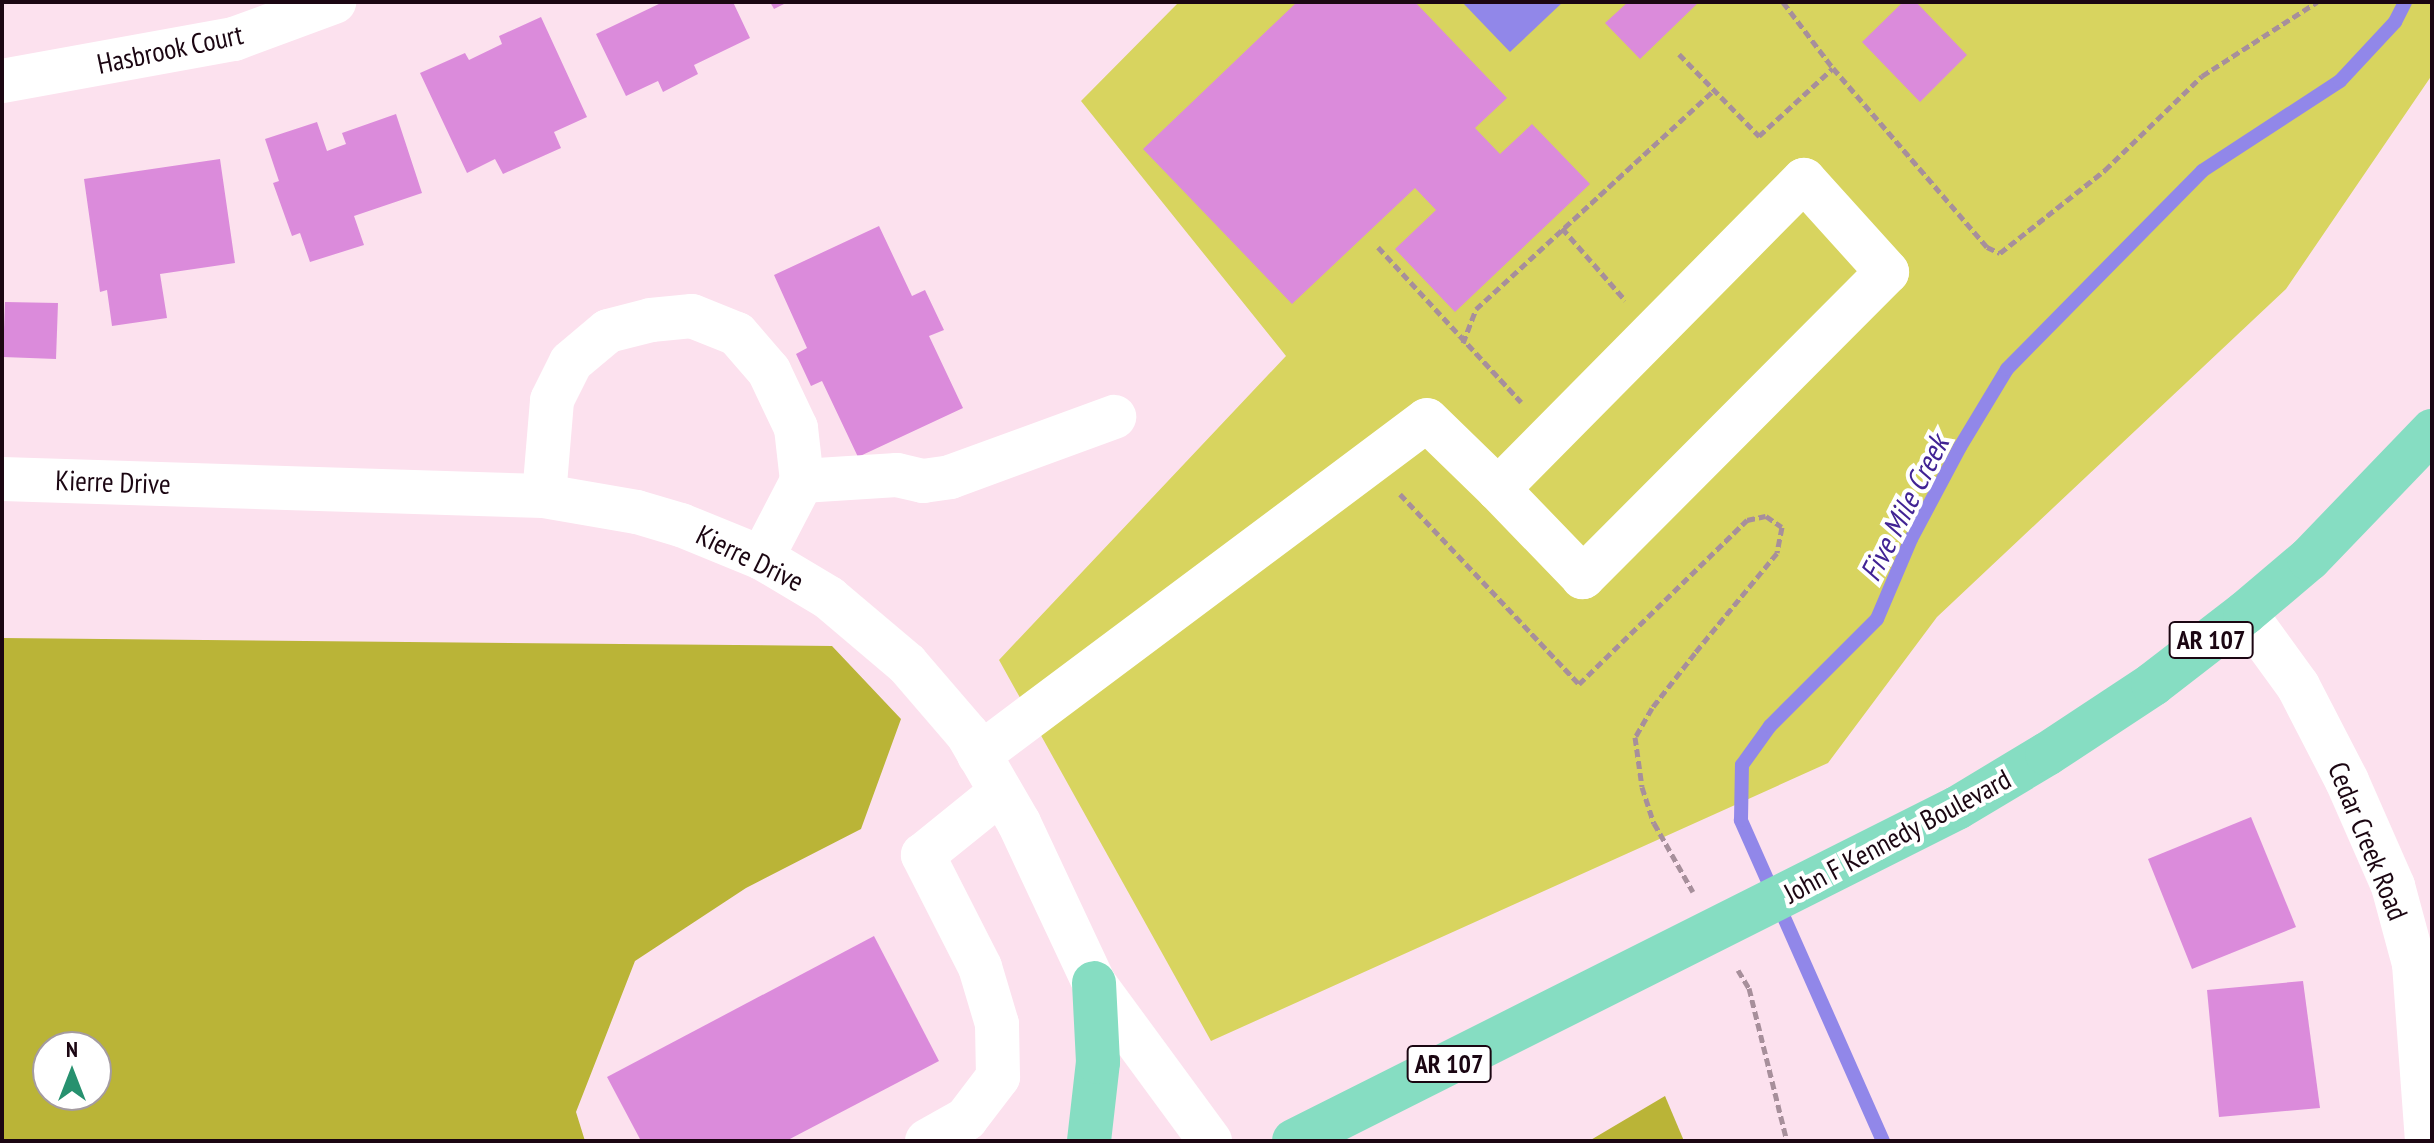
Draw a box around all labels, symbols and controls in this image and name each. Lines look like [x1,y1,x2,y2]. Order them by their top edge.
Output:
street label: Hasbrook Court [94,17,246,81]
water label: Five Mile Creek [1852,429,1956,587]
street label: Kierre Drive [55,463,171,501]
street label: Kierre Drive [691,518,809,598]
road number: AR 107 [2167,618,2255,662]
street label: Cedar Creek Road [2321,757,2415,925]
street label: John F Kennedy Boulevard [1778,762,2016,910]
north arrow [32,1031,112,1111]
text: N [66,1035,78,1063]
road number: AR 107 [1405,1042,1493,1086]

